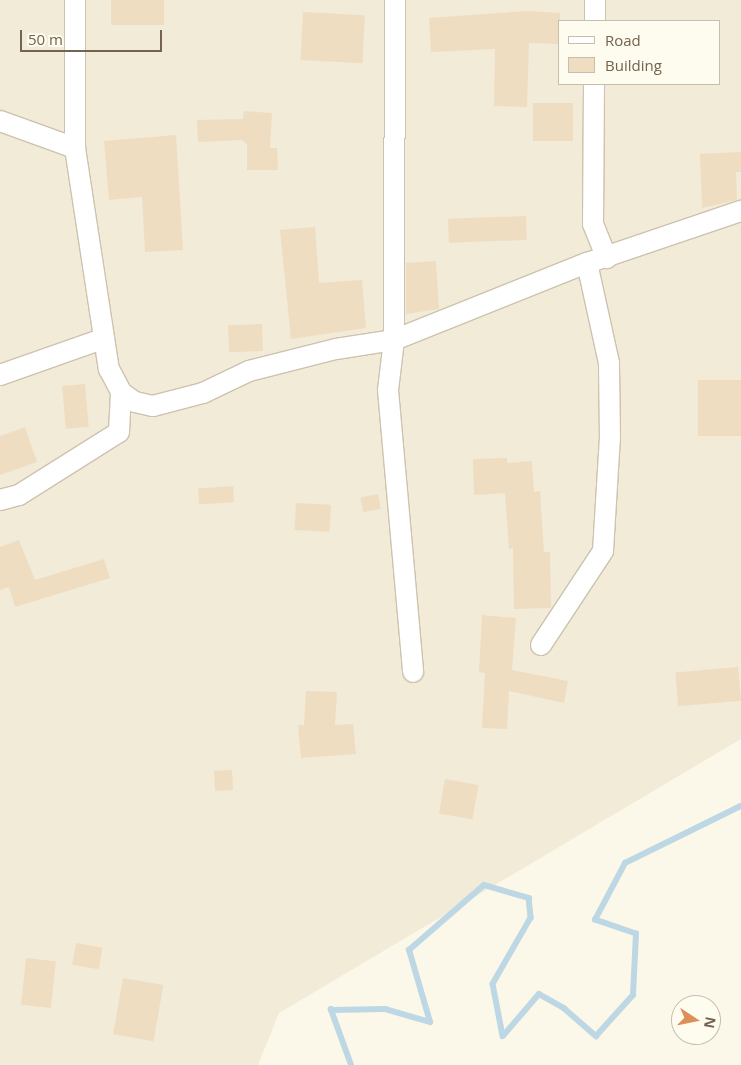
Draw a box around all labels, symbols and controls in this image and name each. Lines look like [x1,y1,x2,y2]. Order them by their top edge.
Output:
scale bar [22,20,165,52]
legend [558,20,721,85]
text: 50 m [28,29,63,49]
text: Road [605,30,641,50]
text: Building [605,55,662,75]
north arrow [671,995,721,1045]
text: N [700,1015,721,1030]

